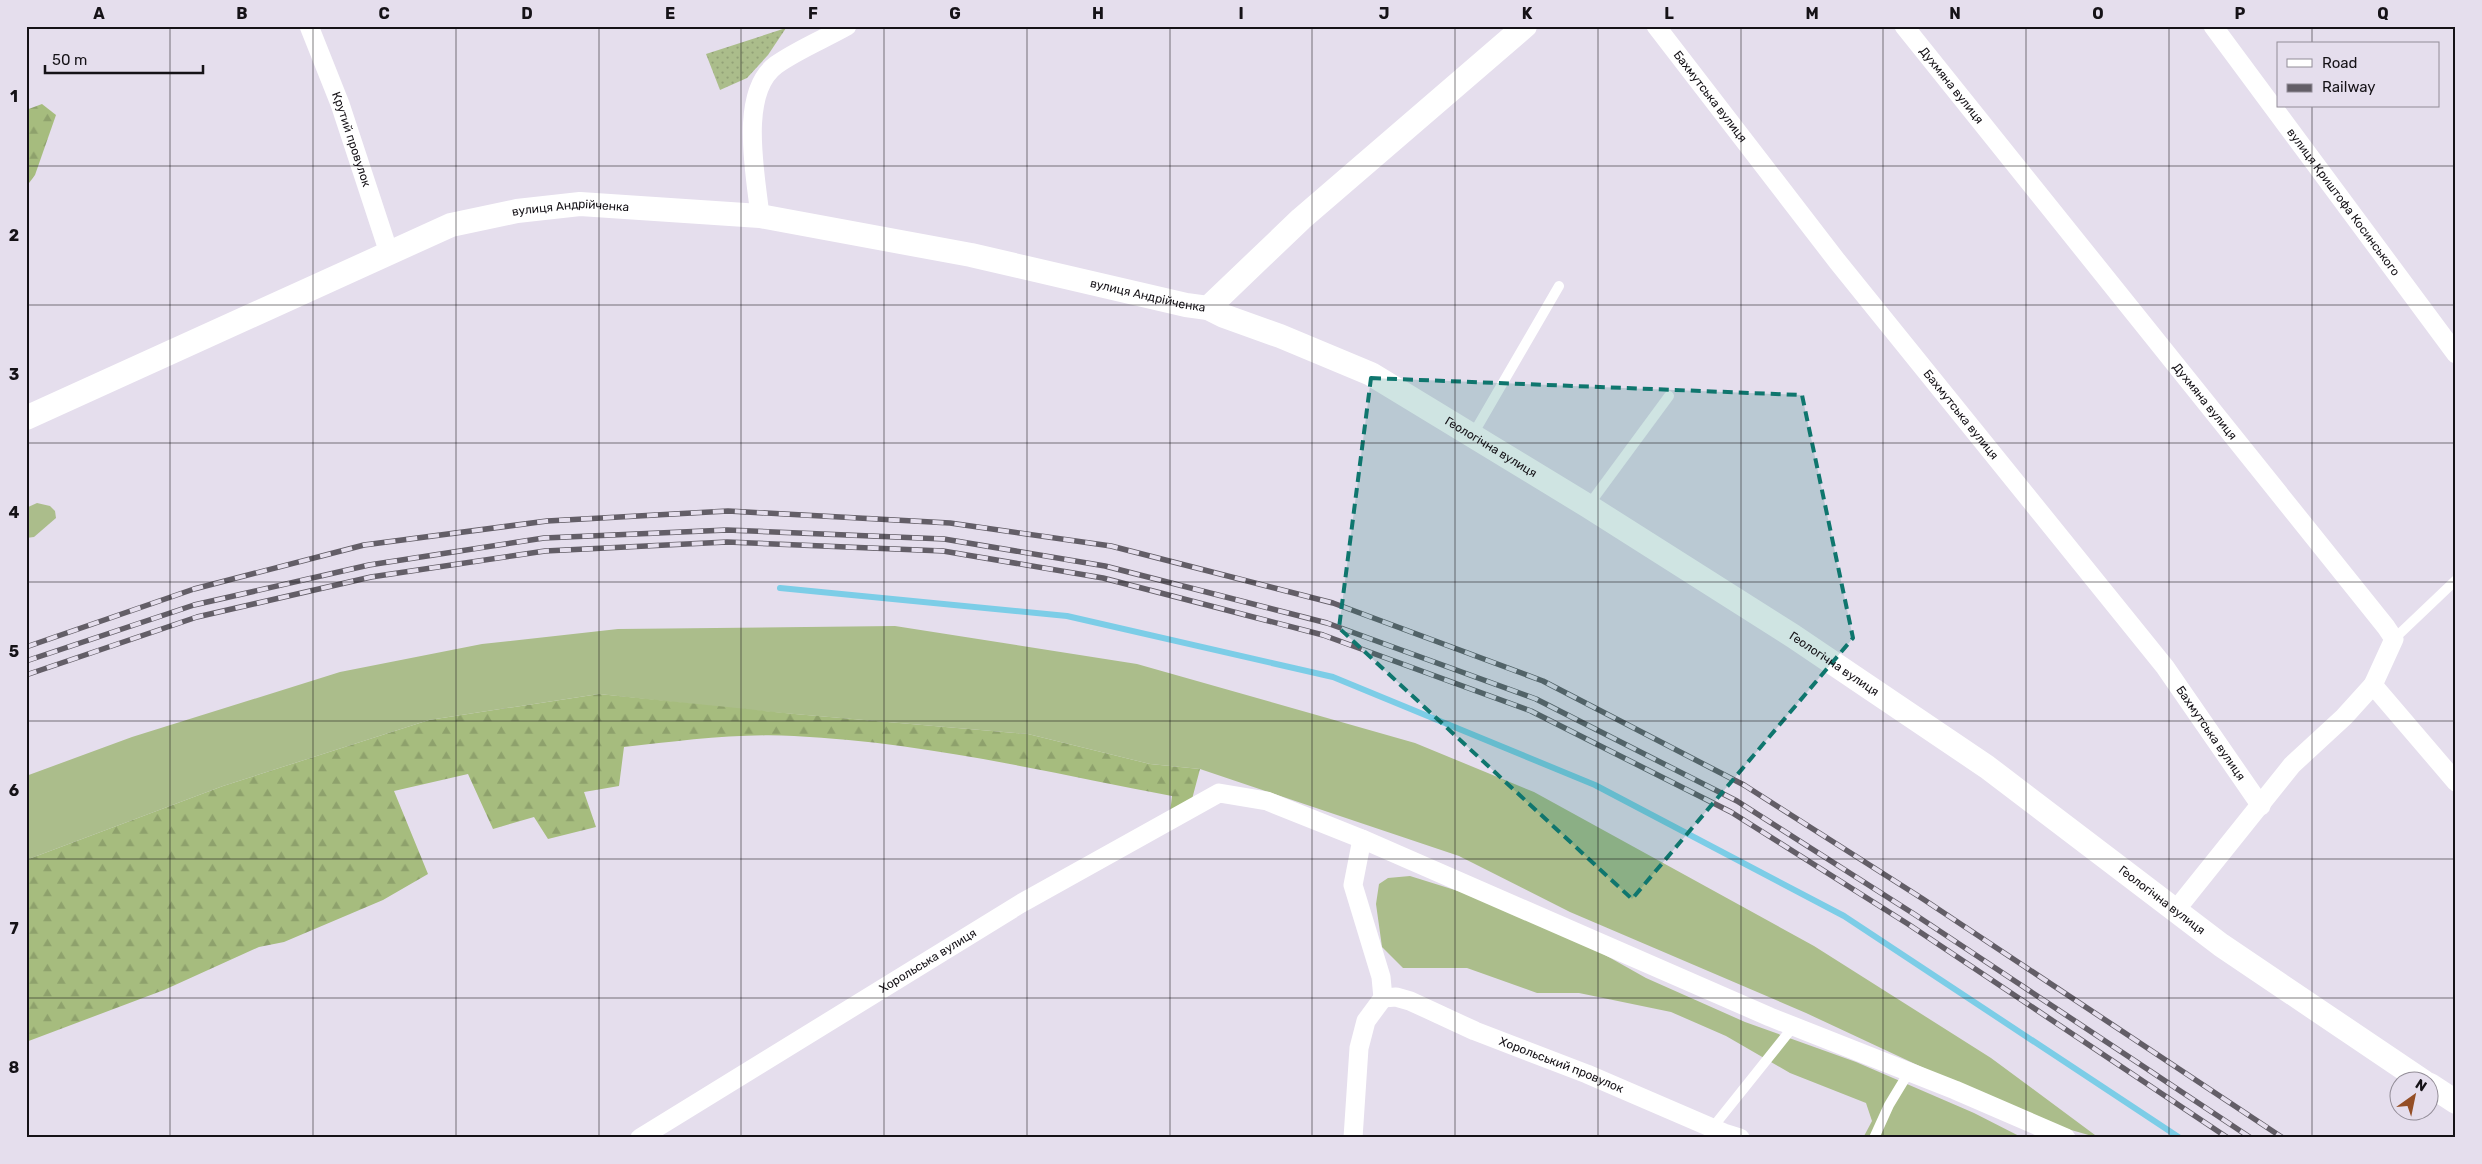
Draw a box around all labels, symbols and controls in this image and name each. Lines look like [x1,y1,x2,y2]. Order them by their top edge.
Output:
text: A [93,4,105,23]
text: B [236,4,248,23]
text: C [378,4,390,23]
text: D [521,4,533,23]
text: E [665,4,675,23]
text: F [808,4,818,23]
text: G [949,4,961,23]
text: H [1092,4,1104,23]
text: I [1238,4,1244,23]
text: J [1379,4,1389,23]
text: K [1522,4,1533,23]
text: L [1664,4,1674,23]
text: M [1805,4,1819,23]
text: N [1949,4,1961,23]
text: O [2092,4,2104,23]
text: P [2235,4,2246,23]
text: Q [2377,4,2389,23]
scale bar [45,42,202,74]
legend [2277,42,2440,108]
street label: Духмяна вулиця [1917,44,1987,126]
street label: Бахмутська вулиця [1671,48,1750,145]
text: 50 m [52,51,87,69]
text: Road [2322,54,2358,72]
text: Railway [2322,78,2376,96]
text: 1 [10,87,18,106]
street label: Крутий провулок [329,90,374,189]
street label: вулиця Криштофа Косинського [2284,125,2403,279]
street label: вулиця Андрійченка [511,197,630,219]
text: 2 [9,226,19,245]
street label: вулиця Андрійченка [1089,276,1206,315]
street label: Духмяна вулиця [2170,360,2240,442]
text: 3 [9,365,19,384]
street label: Бахмутська вулиця [1921,367,2002,462]
street label: Геологічна вулиця [1443,414,1540,480]
text: 4 [9,503,20,522]
street label: Геологічна вулиця [1787,629,1882,699]
text: 5 [9,642,19,661]
street label: Бахмутська вулиця [2173,683,2248,783]
text: 6 [9,781,19,800]
street label: Геологічна вулиця [2116,863,2208,937]
text: 7 [9,919,19,938]
street label: Хорольська вулиця [877,926,979,996]
street label: Хорольський провулок [1497,1034,1626,1096]
text: 8 [9,1058,20,1077]
north arrow [2390,1072,2440,1122]
text: N [2412,1076,2430,1095]

